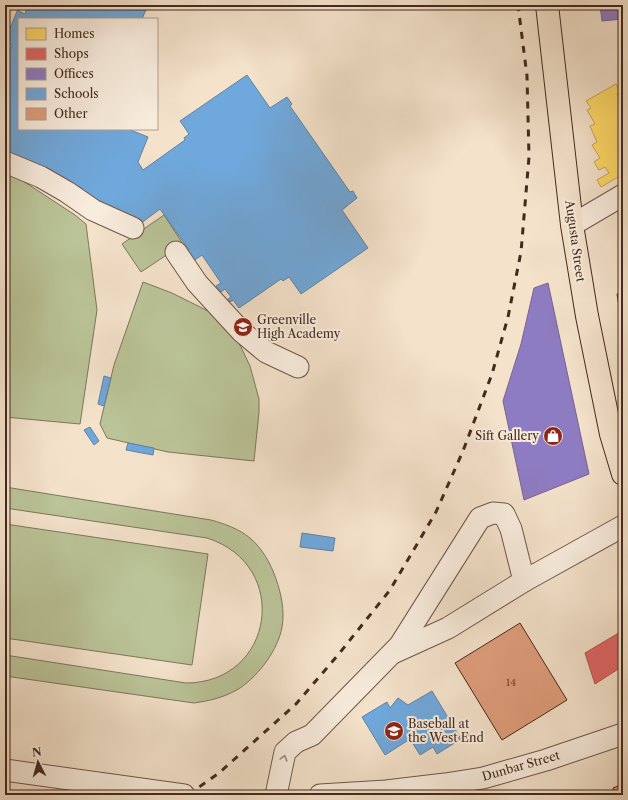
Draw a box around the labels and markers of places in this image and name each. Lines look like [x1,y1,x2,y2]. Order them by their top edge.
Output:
place label: Greenville High Academy [257,312,341,341]
school or university icon: Greenville High Academy [232,316,254,338]
shop icon: Sift Gallery [542,425,564,447]
place label: Sift Gallery [475,428,539,443]
place label: Baseball at the West End [408,716,484,745]
school or university icon: Baseball at the West End [383,720,405,742]

